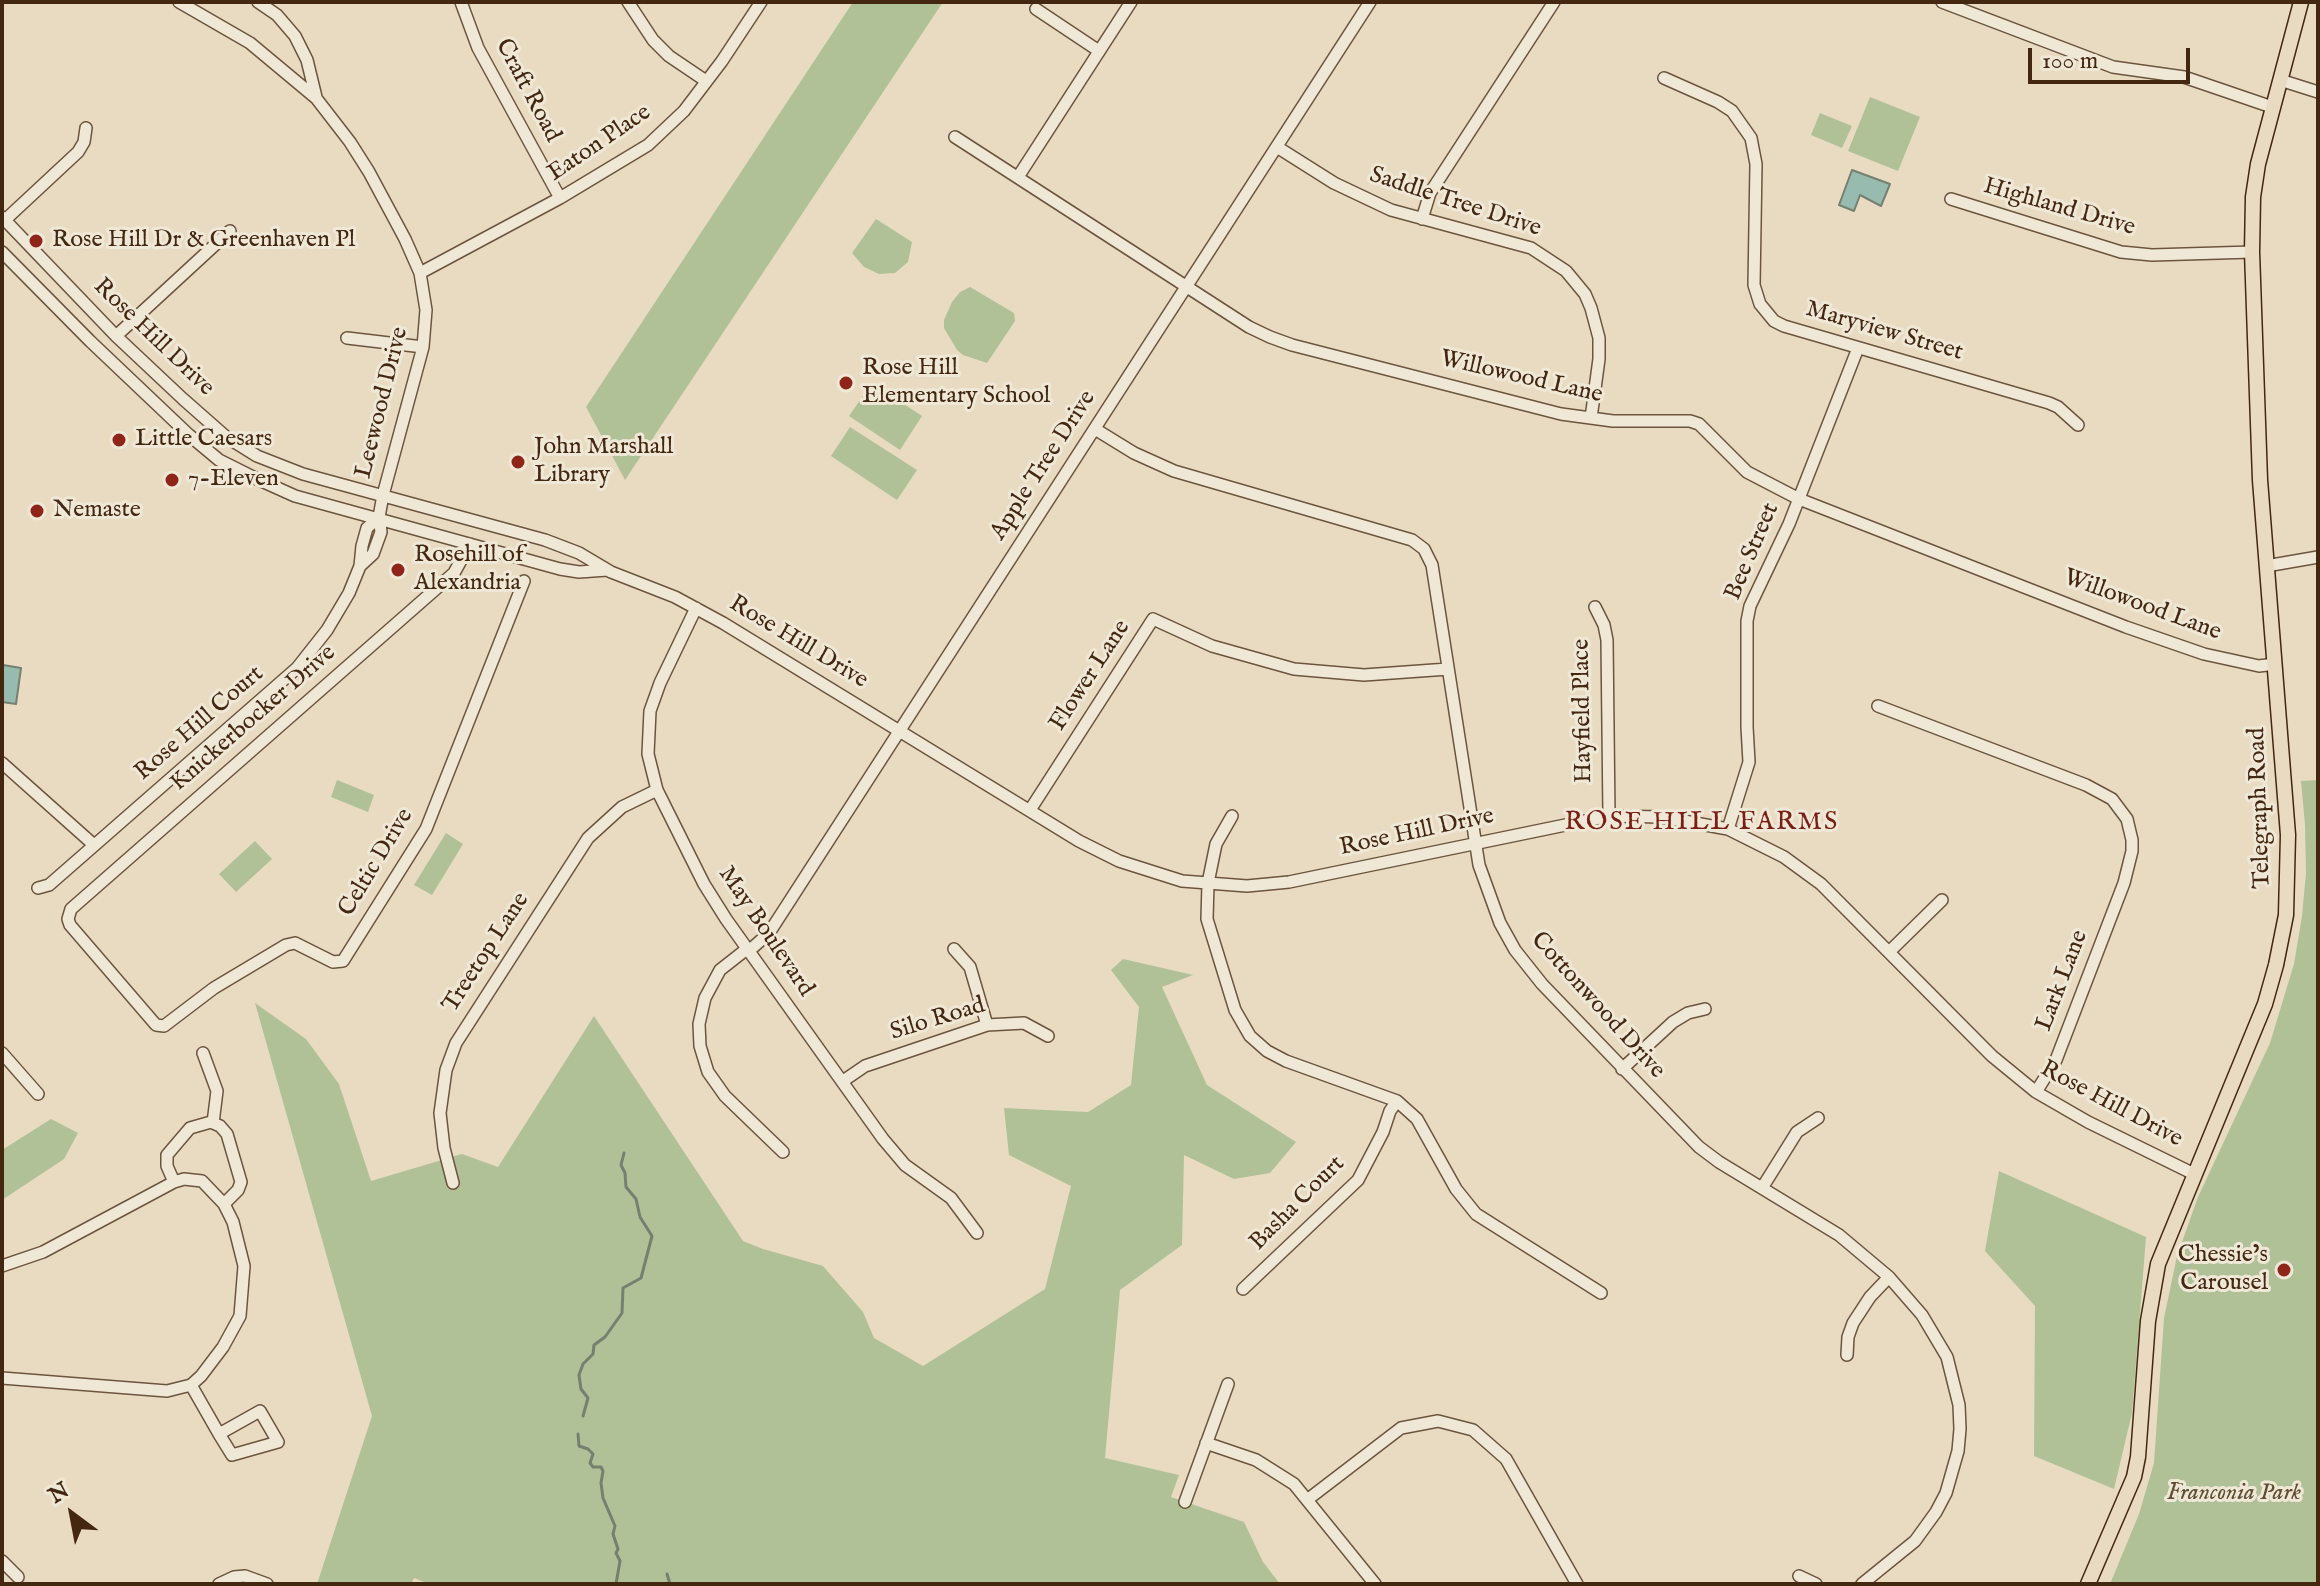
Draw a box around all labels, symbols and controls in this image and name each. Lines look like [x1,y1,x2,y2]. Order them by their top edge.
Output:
scale bar [2032,32,2194,82]
street label: Craft Road [488,34,566,148]
text: 100 m [2042,46,2098,77]
street label: Eaton Place [543,99,657,189]
street label: Saddle Tree Drive [1366,162,1544,244]
street label: Highland Drive [1980,173,2138,243]
place label: Rose Hill Dr & Greenhaven Pl [52,227,355,255]
marker: Rose Hill Dr & Greenhaven Pl [27,232,45,250]
street label: Rose Hill Drive [86,273,220,403]
street label: Maryview Street [1802,296,1966,368]
street label: Leewood Drive [350,324,416,482]
street label: Willowood Lane [1437,345,1605,411]
place label: Rose Hill Elementary School [862,355,1050,411]
marker: Rose Hill Elementary School [837,374,855,392]
street label: Apple Tree Drive [985,386,1103,546]
place label: Little Caesars [135,426,272,454]
marker: Little Caesars [110,431,128,449]
place label: John Marshall Library [534,434,673,490]
marker: John Marshall Library [509,453,527,471]
place label: 7-Eleven [188,466,279,494]
marker: 7-Eleven [163,471,181,489]
place label: Nemaste [53,497,141,525]
street label: Bee Street [1720,499,1786,605]
marker: Nemaste [28,502,46,520]
place label: Rosehill of Alexandria [414,542,524,598]
marker: Rosehill of Alexandria [389,561,407,579]
street label: Willowood Lane [2059,564,2225,648]
street label: Rose Hill Drive [723,590,873,696]
street label: Flower Lane [1045,615,1137,737]
street label: Hayfield Place [1568,639,1600,783]
street label: Knickerbocker Drive [166,640,342,798]
street label: Rose Hill Court [130,660,270,788]
street label: Telegraph Road [2244,727,2278,889]
street label: Rose Hill Drive [1337,803,1497,863]
street label: Celtic Drive [334,804,420,922]
district label: ROSE HILL FARMS [1565,808,1839,840]
street label: May Boulevard [711,861,819,1003]
street label: Treetop Lane [438,888,536,1018]
street label: Cottonwood Drive [1524,927,1670,1085]
street label: Lark Lane [2031,927,2095,1035]
street label: Silo Road [887,992,989,1048]
street label: Rose Hill Drive [2035,1055,2187,1155]
street label: Basha Court [1244,1150,1352,1258]
place label: Chessie’s Carousel [2178,1242,2268,1298]
marker: Chessie’s Carousel [2275,1261,2293,1279]
north arrow [32,1474,112,1554]
text: N [44,1477,75,1511]
park label: Franconia Park [2167,1480,2301,1508]

